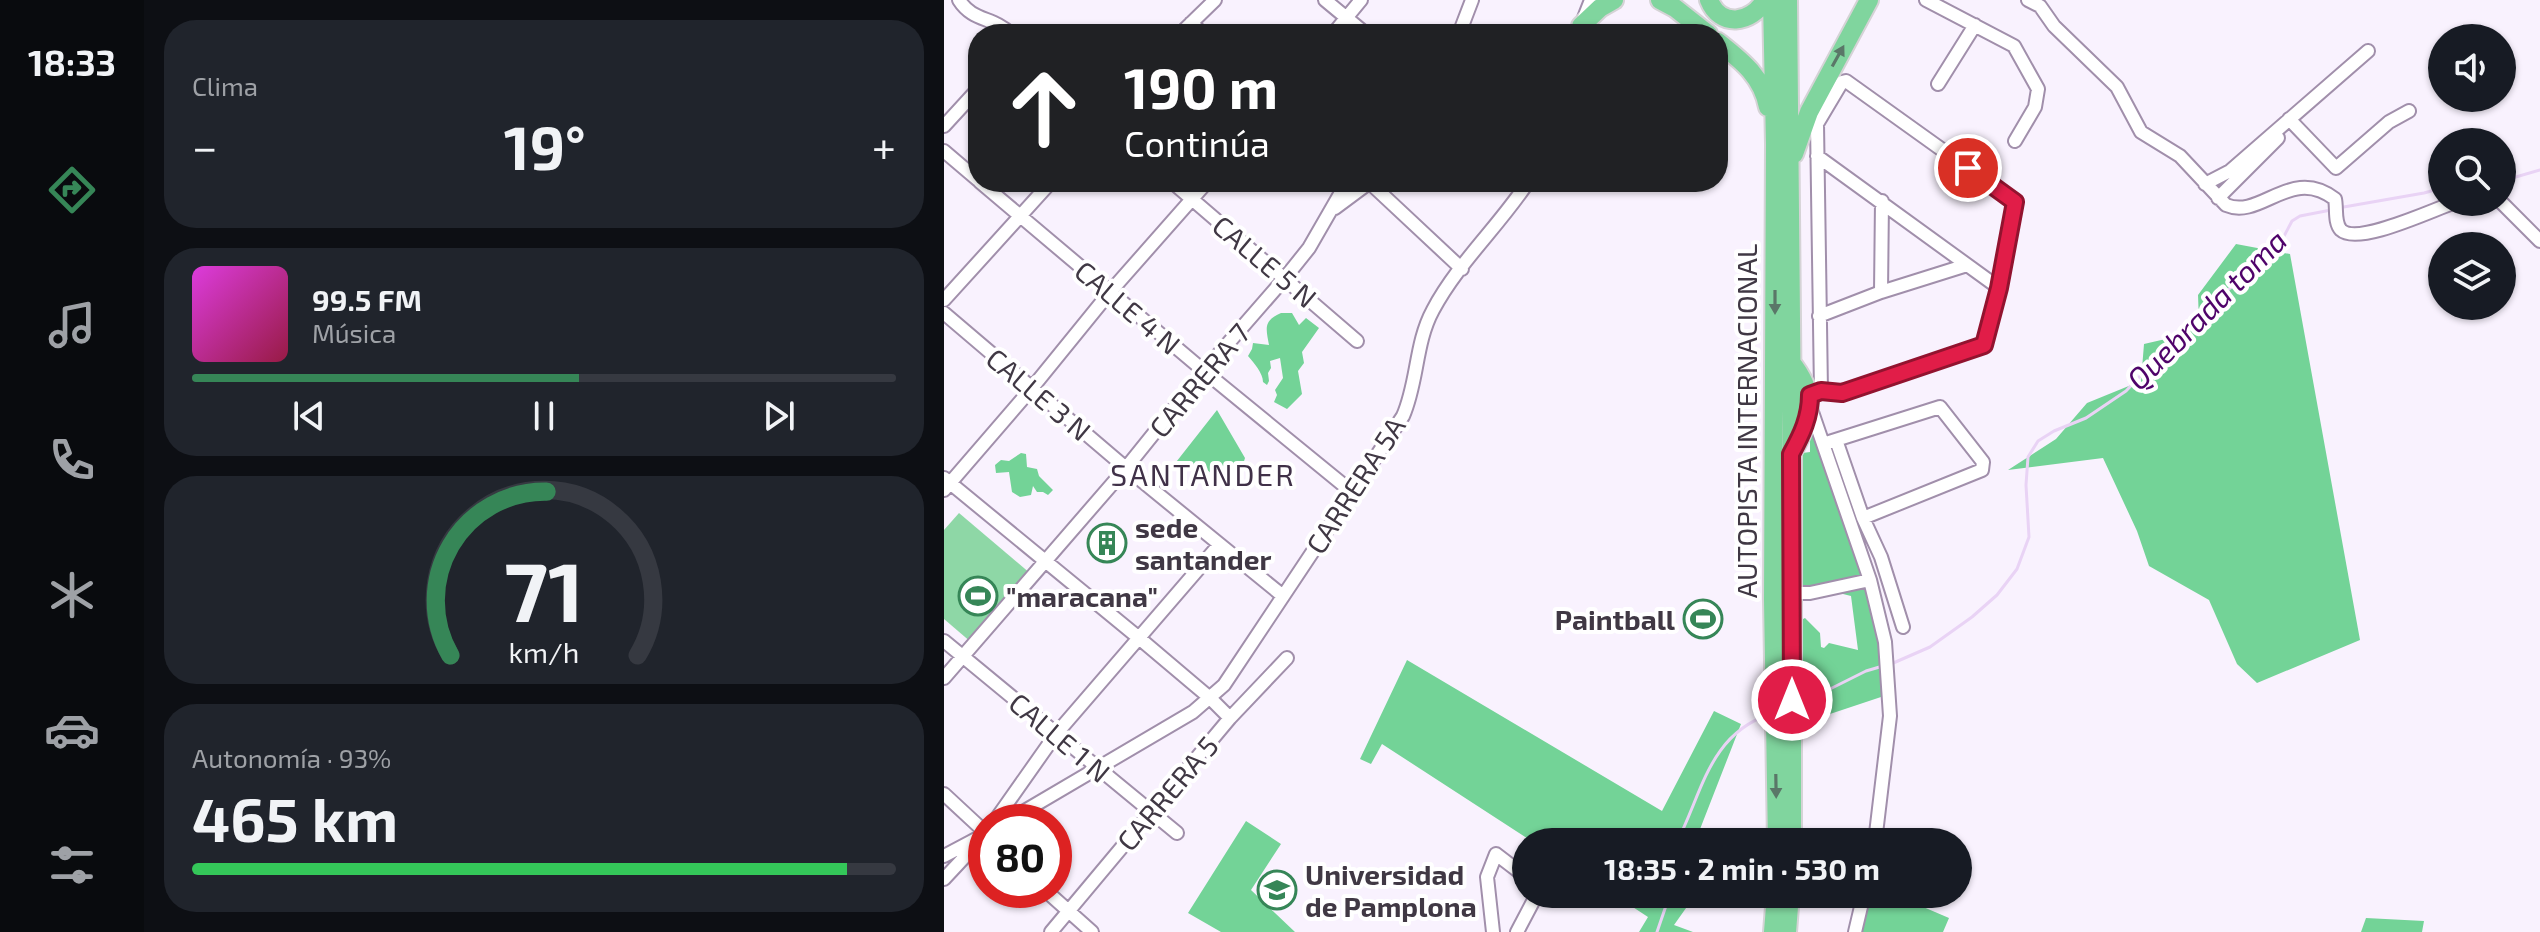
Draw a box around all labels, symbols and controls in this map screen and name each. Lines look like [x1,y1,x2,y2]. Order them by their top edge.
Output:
map controls [2428,24,2516,320]
button: sound [2428,24,2516,112]
text: 18:33 [28,40,116,83]
one-way arrow [1831,45,1845,68]
text: 190 m [1124,53,1278,120]
icon: ahead [992,56,1096,160]
text: Clima [192,70,258,101]
text: 19° [504,110,586,182]
text: − [192,119,218,172]
text: + [872,119,896,172]
text: Continúa [1124,121,1270,164]
button: search [2428,128,2516,216]
pin [1934,134,2002,202]
icon: arrive [1946,146,1990,190]
icon: directions [44,162,100,218]
street label: CALLE 5 N [1206,208,1324,314]
water label: Quebrada toma [2119,222,2293,396]
button: layers [2428,232,2516,320]
street label: AUTOPISTA INTERNACIONAL [1729,244,1763,598]
street label: CALLE 4 N [1068,253,1188,361]
text: 99.5 FM [312,281,422,317]
one-way arrow [1769,290,1781,315]
icon: music [44,297,100,353]
street label: CARRERA 7 [1142,316,1256,444]
text: Música [312,317,396,348]
street label: CALLE 3 N [980,341,1098,447]
icon: previous [287,394,331,438]
icon: pause [522,394,566,438]
icon: next [757,394,801,438]
street label: CARRERA 5A [1298,410,1412,560]
icon: phone [44,432,100,488]
district label: SANTANDER [1110,456,1296,492]
place label: sede santander [1135,510,1271,576]
building icon: sede santander [1086,522,1128,564]
text: 71 [504,539,584,639]
icon: climate [44,567,100,623]
sports icon: "maracana" [957,575,999,617]
place label: "maracana" [1006,579,1158,613]
sports icon: Paintball [1682,598,1724,640]
place label: Paintball [1555,602,1676,636]
text: km/h [509,634,579,669]
position arrow [1750,658,1834,742]
street label: CALLE 1 N [1003,685,1117,789]
icon: car [44,702,100,758]
street label: CARRERA 5 [1109,729,1225,857]
text: Autonomía · 93% [192,742,391,773]
one-way arrow [1770,774,1783,799]
text: 465 km [192,782,398,854]
speed limit sign: 80 [968,804,1072,908]
icon: filters [44,837,100,893]
text: 18:35 · 2 min · 530 m [1604,850,1880,886]
place label: Universidad de Pamplona [1305,857,1477,923]
school or university icon: Universidad de Pamplona [1256,869,1298,911]

